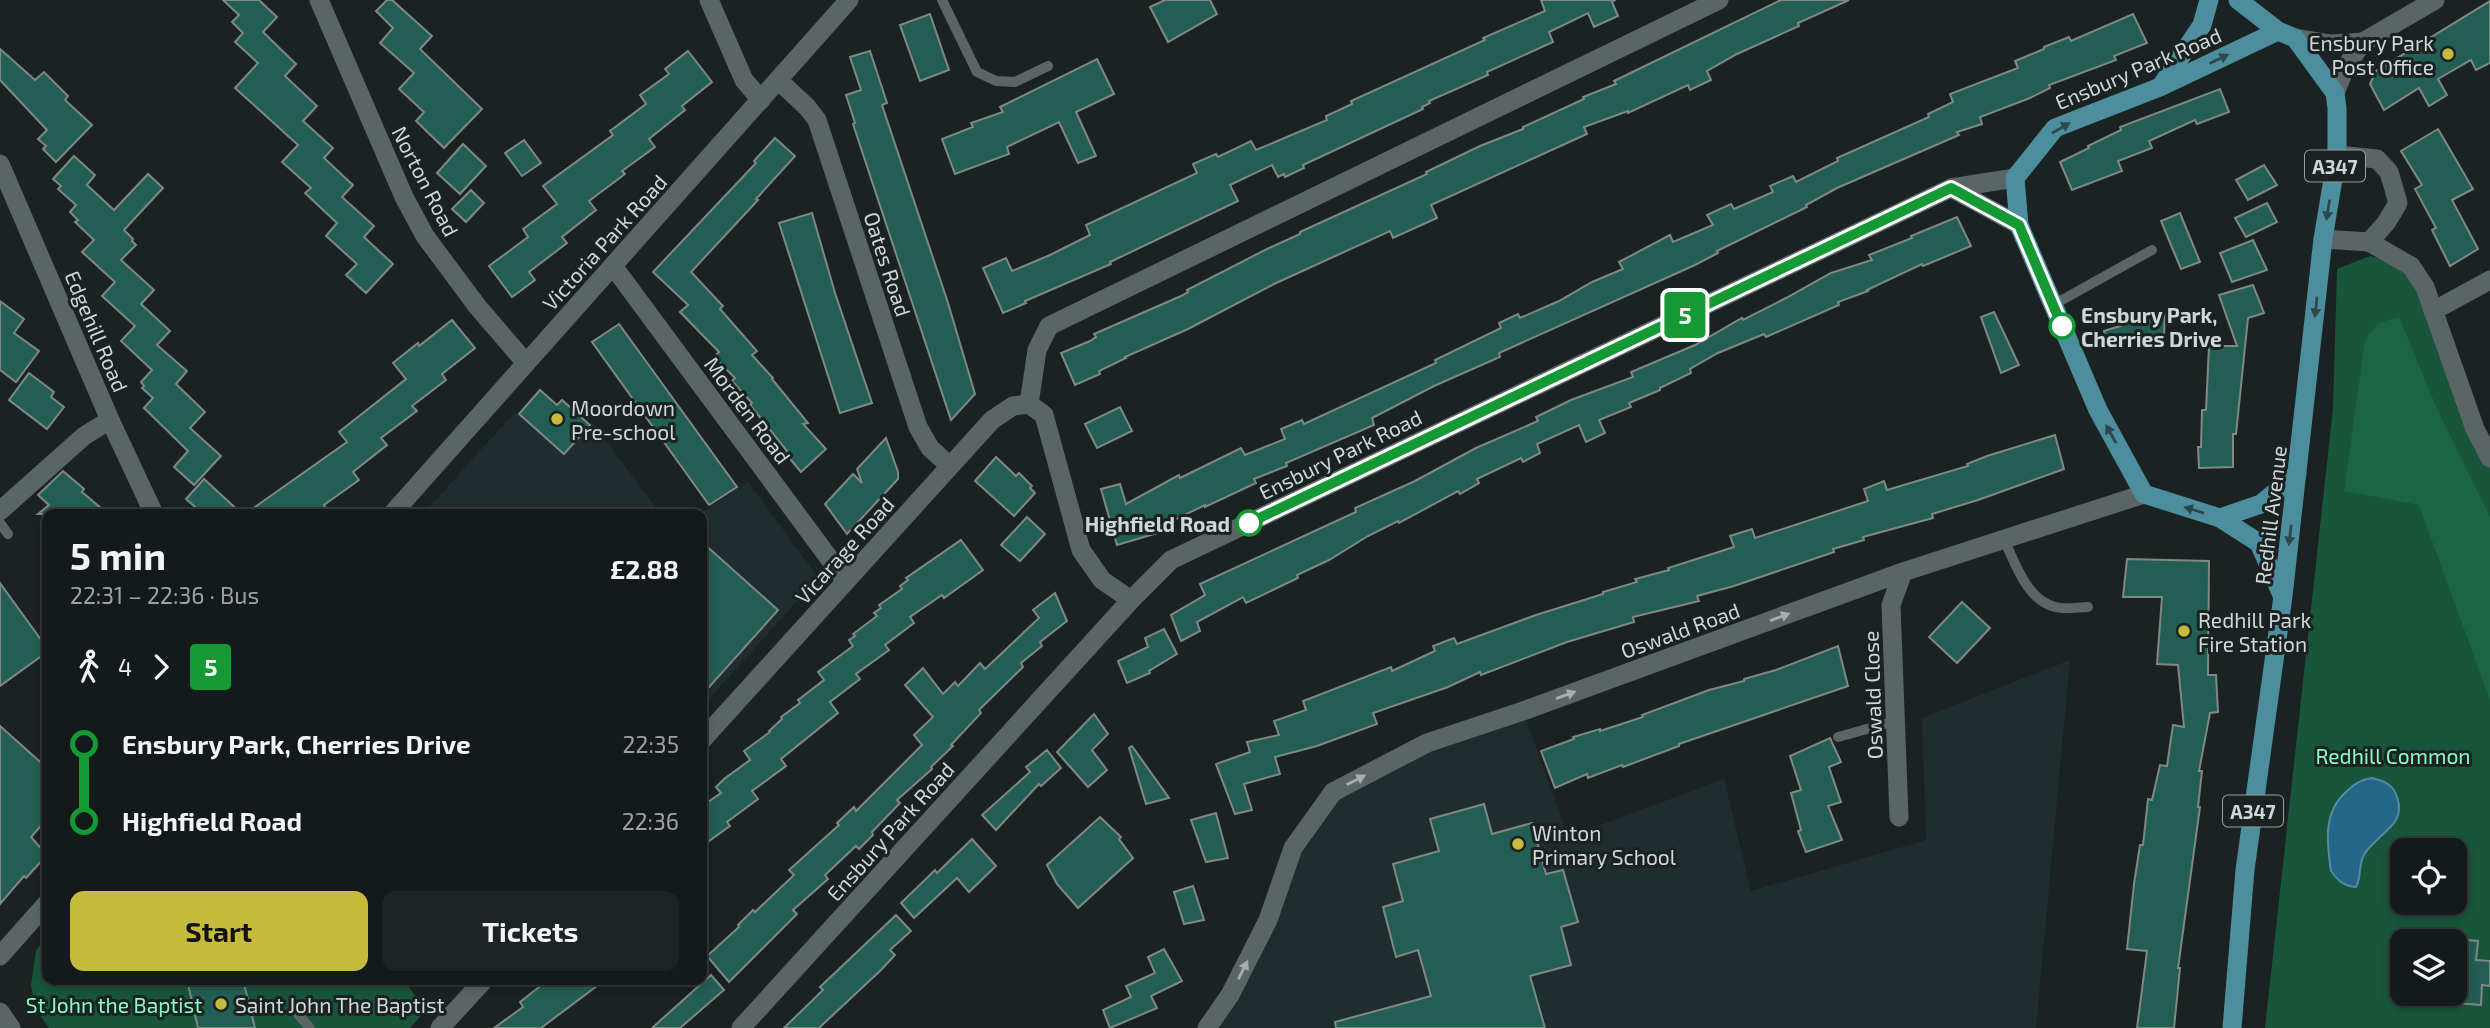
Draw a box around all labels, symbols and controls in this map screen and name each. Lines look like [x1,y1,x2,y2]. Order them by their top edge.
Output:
street label: Ensbury Park Road [2051,22,2225,114]
place label: Ensbury Park Post Office [2309,30,2434,79]
marker: Ensbury Park Post Office [2440,46,2456,62]
one-way arrow [2209,53,2229,65]
street label: Norton Road [388,122,464,240]
one-way arrow [2051,122,2071,135]
road number: A347 [2305,150,2365,182]
street label: Victoria Park Road [537,169,671,315]
one-way arrow [2322,199,2333,221]
street label: Oates Road [859,209,917,319]
street label: Edgehill Road [60,267,134,395]
line badge: 5 [1662,292,1708,338]
one-way arrow [2310,296,2321,318]
text: 5 [1678,300,1692,329]
place label: Ensbury Park, Cherries Drive [2081,302,2222,351]
marker: Ensbury Park, Cherries Drive [2049,313,2075,339]
street label: Morden Road [700,352,796,468]
place label: Moordown Pre-school [571,395,676,444]
street label: Ensbury Park Road [1254,404,1426,504]
marker: Moordown Pre-school [549,411,565,427]
one-way arrow [2105,425,2117,444]
street label: Redhill Avenue [2249,444,2291,586]
street label: Vicarage Road [789,491,899,609]
one-way arrow [2183,504,2204,515]
marker: Highfield Road [1236,510,1262,536]
place label: Highfield Road [1085,511,1230,536]
one-way arrow [2284,524,2295,546]
text: 5 min [70,532,166,578]
text: £2.88 [610,553,679,584]
text: 22:31 – 22:36 · Bus [70,581,259,609]
street label: Oswald Road [1617,597,1743,663]
place label: Redhill Park Fire Station [2198,607,2311,656]
one-way arrow [1770,611,1791,622]
marker: Redhill Park Fire Station [2176,623,2192,639]
street label: Oswald Close [1857,630,1887,760]
icon: walk [70,648,108,686]
icon: forward [142,648,180,686]
text: 5 [204,652,217,681]
text: 4 [118,653,132,681]
one-way arrow [1556,689,1577,700]
text: Ensbury Park, Cherries Drive [122,728,471,759]
text: 22:35 [623,730,679,758]
park label: Redhill Common [2315,743,2471,768]
street label: Ensbury Park Road [821,756,959,906]
one-way arrow [1346,774,1366,785]
road number: A347 [2223,796,2283,826]
text: Highfield Road [122,805,302,836]
text: 22:36 [622,807,679,835]
place label: Winton Primary School [1532,820,1677,869]
marker: Winton Primary School [1510,836,1526,852]
map controls [2390,838,2467,1006]
button: locate [2390,838,2467,915]
button: Start [70,891,368,971]
button: Tickets [382,891,679,971]
button: layers [2390,929,2467,1006]
one-way arrow [1237,960,1248,980]
park label: St John the Baptist [26,992,202,1017]
place label: Saint John The Baptist [235,992,445,1017]
marker: Saint John The Baptist [213,996,229,1012]

